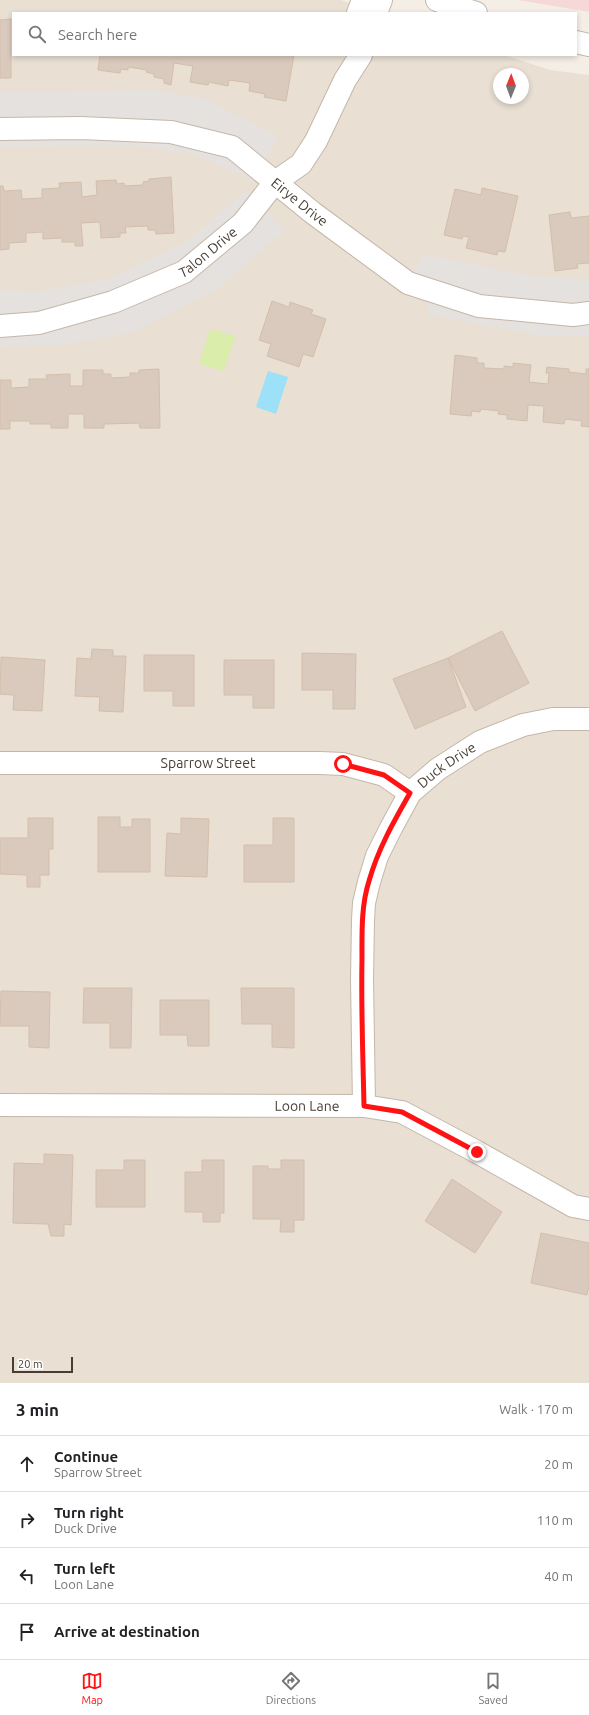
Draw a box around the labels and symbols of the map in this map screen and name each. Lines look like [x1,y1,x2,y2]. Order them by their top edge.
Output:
north arrow [493,68,529,104]
street label: Eirye Drive [268,174,331,229]
street label: Talon Drive [177,224,240,281]
street label: Duck Drive [414,739,479,791]
street label: Sparrow Street [161,755,256,771]
route start [334,755,352,773]
street label: Loon Lane [275,1098,339,1114]
route end [468,1143,486,1161]
scale bar [12,1355,73,1374]

